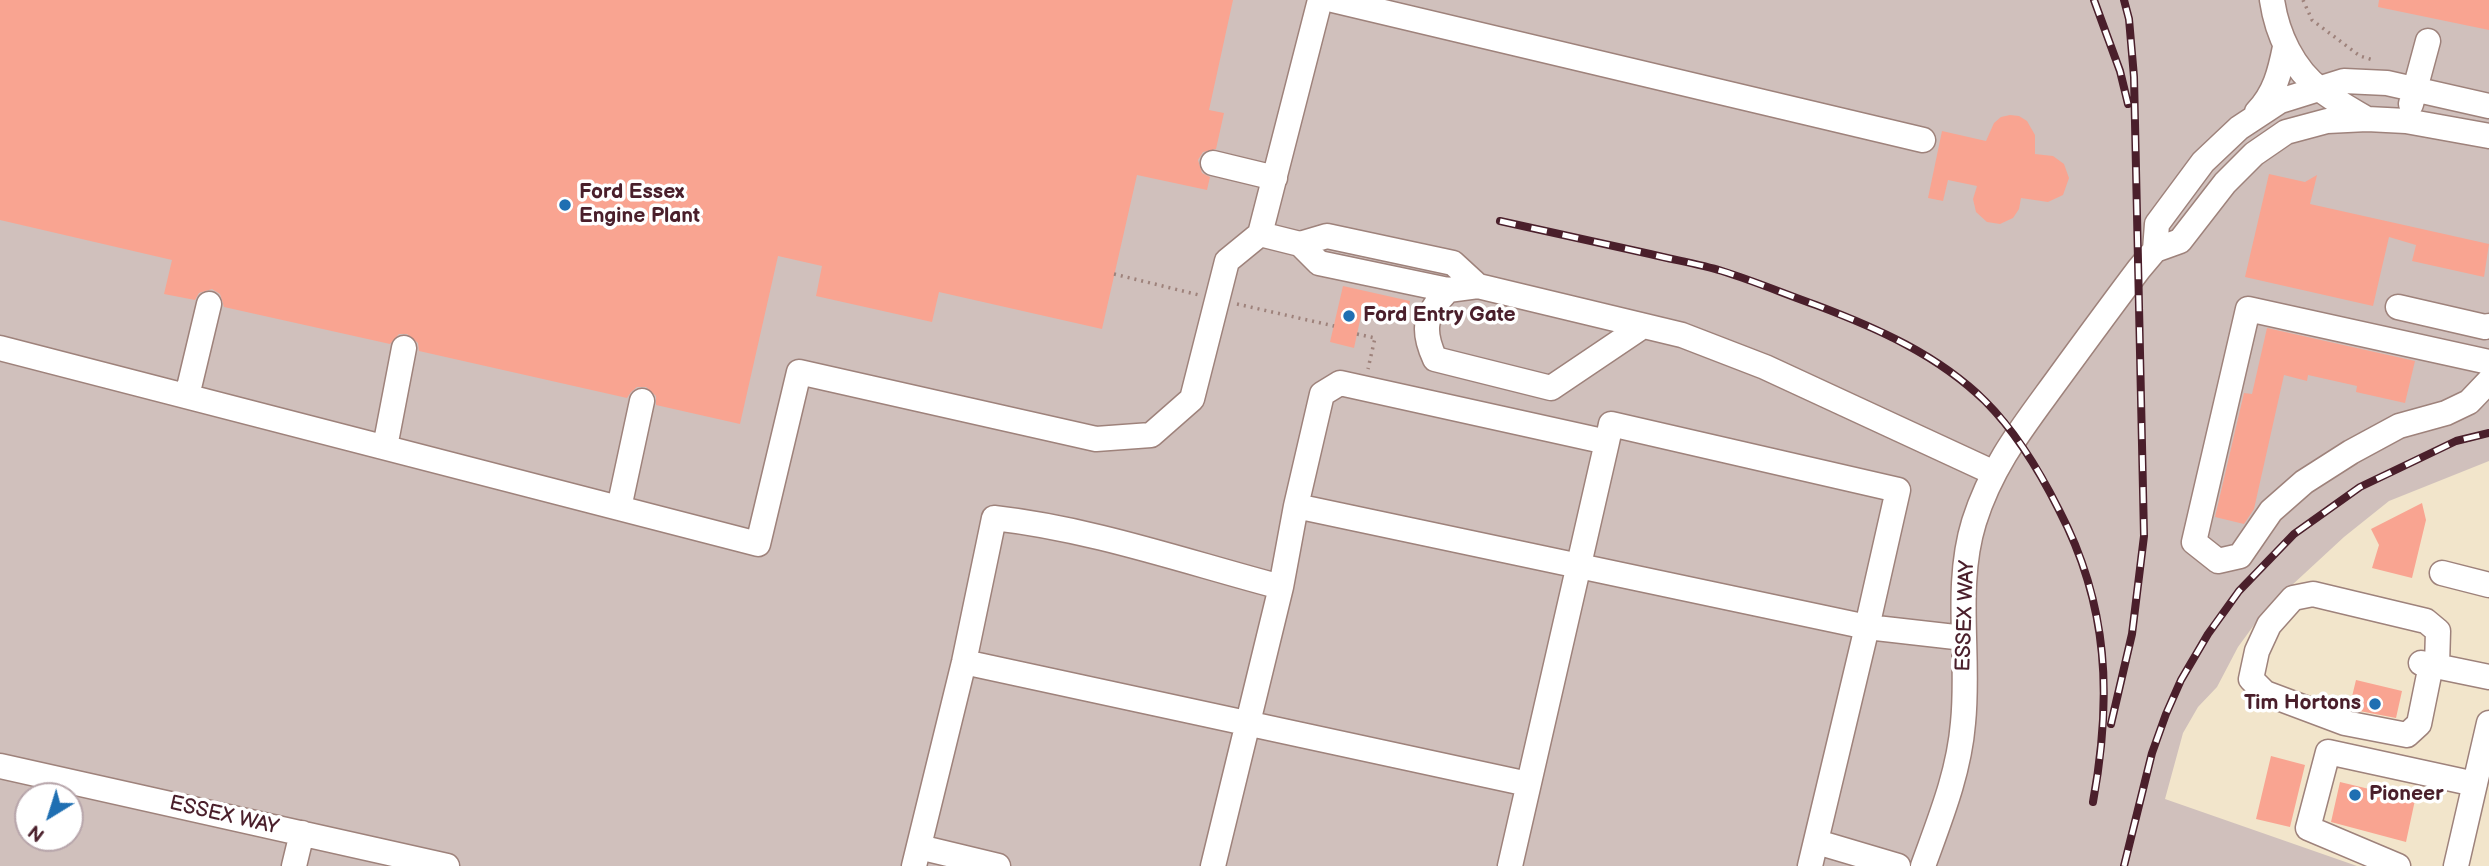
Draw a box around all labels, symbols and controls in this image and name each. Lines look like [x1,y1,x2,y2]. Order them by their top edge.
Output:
place label: Ford Essex Engine Plant [579,180,700,230]
marker: Ford Essex Engine Plant [557,197,573,213]
place label: Ford Entry Gate [1363,303,1516,329]
marker: Ford Entry Gate [1341,308,1357,324]
street label: ESSEX WAY [1951,560,1981,672]
place label: Tim Hortons [2244,691,2361,717]
marker: Tim Hortons [2367,696,2383,712]
north arrow [14,782,84,852]
place label: Pioneer [2369,782,2444,808]
marker: Pioneer [2347,787,2363,803]
street label: ESSEX WAY [167,791,281,841]
text: N [24,819,50,846]

